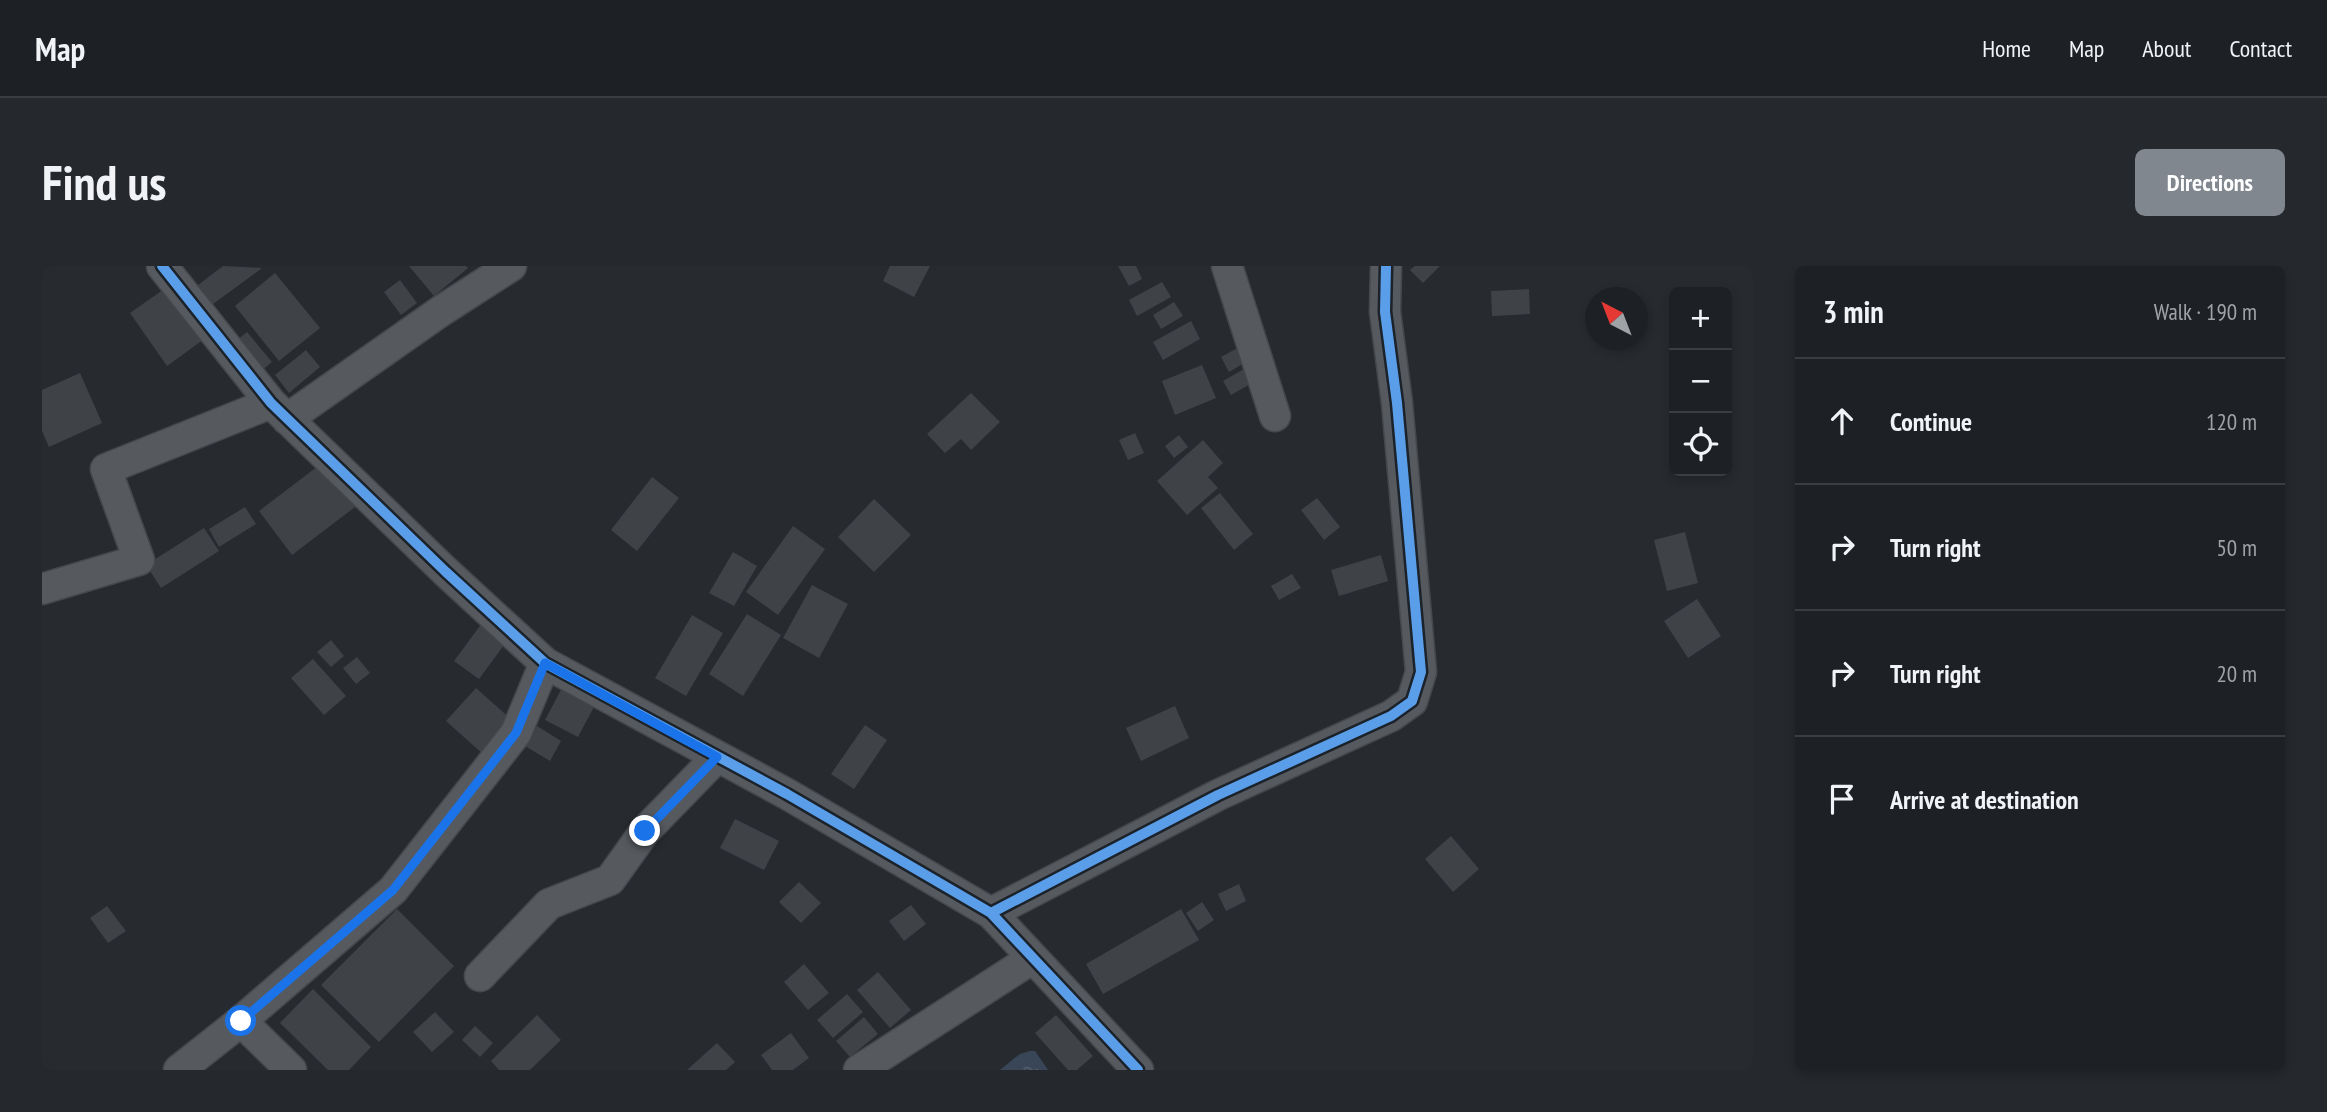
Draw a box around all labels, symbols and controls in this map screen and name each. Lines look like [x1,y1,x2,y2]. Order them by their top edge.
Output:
text: Map [35,27,85,70]
text: Home [1982,33,2031,64]
text: Map [2069,33,2104,64]
text: About [2142,33,2191,64]
text: Contact [2229,33,2292,64]
button: Directions [2135,149,2285,216]
text: Find us [42,150,166,214]
north arrow [1585,287,1648,350]
map controls [1669,287,1732,476]
button: + [1669,287,1732,350]
text: 3 min [1823,292,1884,331]
text: Walk · 190 m [2154,297,2257,326]
button: − [1669,350,1732,413]
icon: ahead [1823,402,1861,440]
text: Continue [1890,405,1972,438]
text: 120 m [2206,407,2257,436]
button: locate [1669,413,1732,476]
icon: right [1823,528,1861,566]
text: Turn right [1890,531,1981,564]
text: 50 m [2216,533,2257,562]
icon: right [1823,654,1861,692]
text: Turn right [1890,657,1981,690]
text: 20 m [2216,659,2257,688]
icon: arrive [1823,780,1861,818]
text: Arrive at destination [1890,783,2079,816]
route end [629,815,660,846]
route start [225,1005,256,1036]

